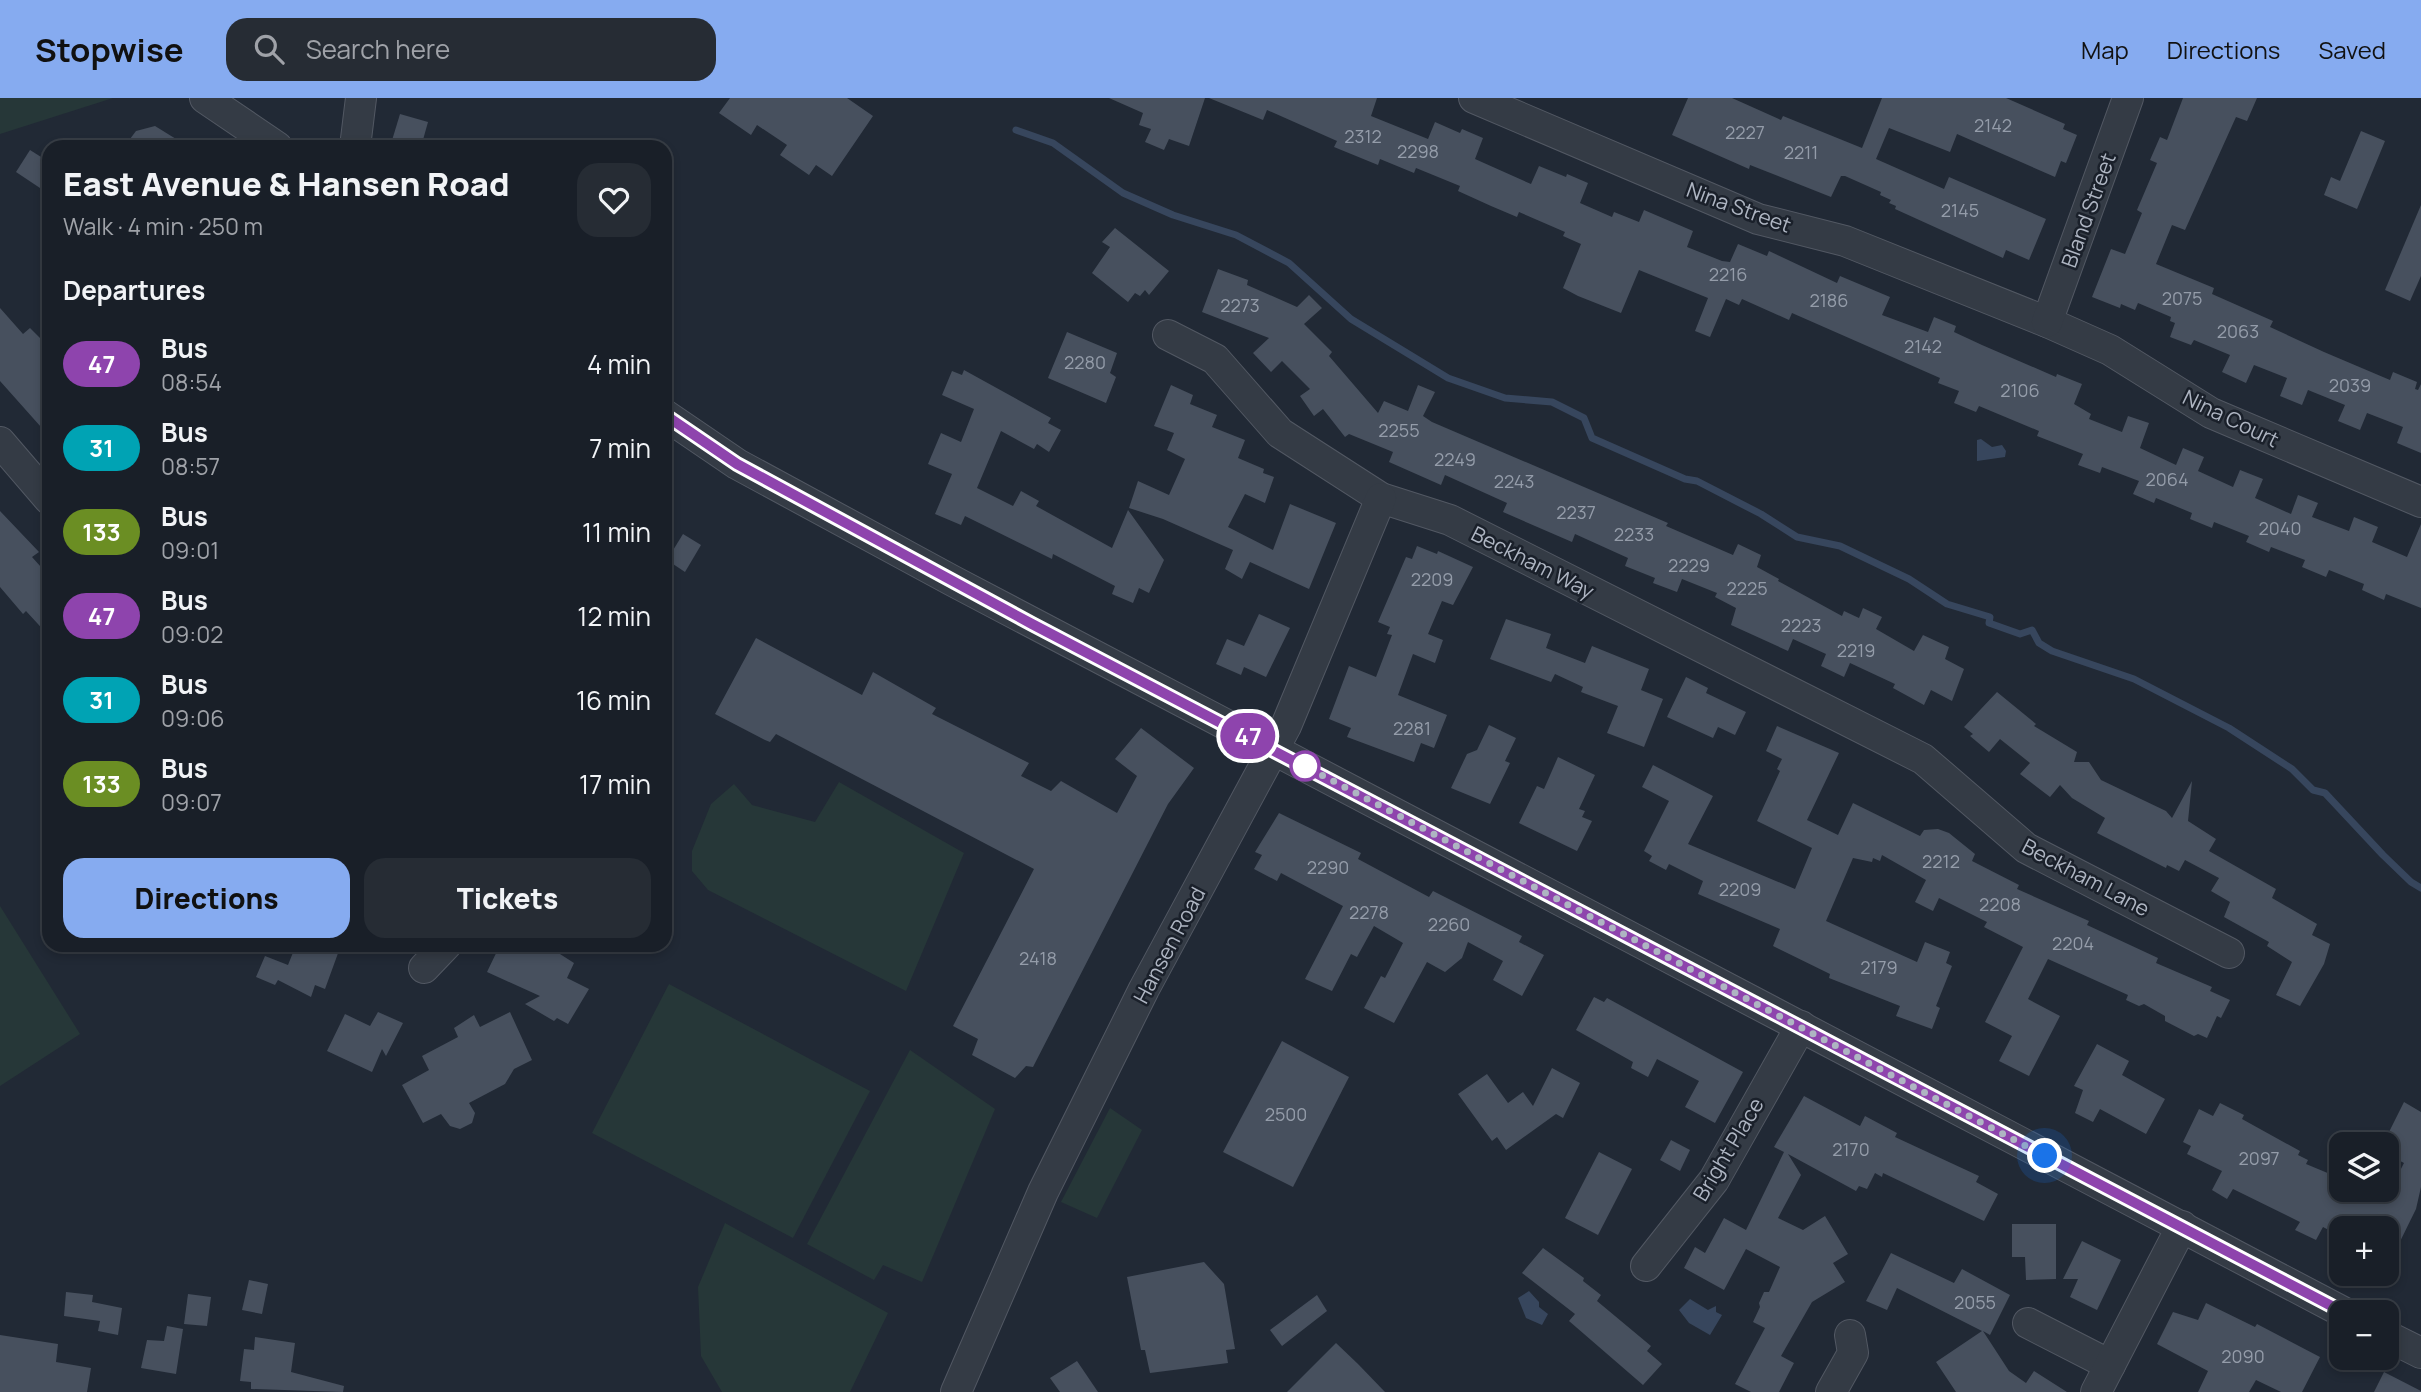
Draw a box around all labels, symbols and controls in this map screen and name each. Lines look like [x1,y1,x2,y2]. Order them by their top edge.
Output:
search box [226,18,716,81]
text: Stopwise [35,27,184,72]
icon: search [250,30,288,68]
text: Search here [306,31,450,67]
text: Map [2081,33,2129,66]
text: Directions [2167,33,2280,66]
text: Saved [2318,33,2386,66]
house number: 2142 [1974,113,2012,137]
house number: 2227 [1725,120,1765,144]
house number: 2312 [1344,124,1382,148]
house number: 2298 [1397,139,1439,163]
house number: 2211 [1784,140,1818,164]
street label: Bland Street [2054,149,2122,271]
text: East Avenue & Hansen Road [63,161,510,206]
button: heart [577,163,651,237]
street label: Nina Street [1683,175,1795,239]
house number: 2145 [1941,198,1979,222]
text: Walk · 4 min · 250 m [63,210,263,242]
house number: 2216 [1709,262,1747,286]
text: Departures [63,272,205,308]
house number: 2075 [2162,286,2202,310]
house number: 2186 [1810,288,1848,312]
house number: 2273 [1220,293,1260,317]
house number: 2063 [2217,319,2259,343]
text: Bus [161,330,208,366]
house number: 2142 [1904,334,1942,358]
text: 4 min [587,346,651,382]
text: 47 [88,347,115,380]
house number: 2280 [1064,350,1106,374]
text: 08:54 [161,366,222,398]
house number: 2039 [2329,373,2371,397]
house number: 2106 [2000,378,2040,402]
street label: Nina Court [2178,383,2284,453]
text: Bus [161,414,208,450]
house number: 2255 [1378,418,1420,442]
text: 7 min [589,430,651,466]
text: 31 [89,431,114,464]
house number: 2249 [1434,447,1476,471]
text: 08:57 [161,450,220,482]
house number: 2064 [2145,467,2189,491]
house number: 2243 [1494,469,1534,493]
text: Bus [161,498,208,534]
house number: 2237 [1556,500,1596,524]
text: 11 min [582,514,651,550]
text: 133 [82,515,121,548]
house number: 2040 [2259,516,2301,540]
street label: Beckham Way [1467,519,1599,605]
house number: 2233 [1614,522,1654,546]
text: 09:01 [161,534,219,566]
house number: 2229 [1668,553,1710,577]
house number: 2209 [1411,567,1453,591]
house number: 2225 [1726,576,1768,600]
text: Bus [161,582,208,618]
text: 12 min [577,598,651,634]
text: 47 [88,599,115,632]
house number: 2223 [1781,613,1821,637]
text: 09:02 [161,618,223,650]
house number: 2219 [1837,638,1875,662]
text: Bus [161,666,208,702]
text: 16 min [576,682,651,718]
text: 31 [89,683,114,716]
text: 09:06 [161,702,224,734]
line badge: 47 [1216,713,1280,759]
house number: 2281 [1393,716,1431,740]
text: 47 [1234,719,1262,752]
text: Bus [161,750,208,786]
unlabelled marker [1290,751,1320,781]
text: 17 min [579,766,651,802]
text: 133 [82,767,121,800]
text: 09:07 [161,786,222,818]
street label: Beckham Lane [2017,832,2155,922]
house number: 2212 [1922,849,1960,873]
house number: 2290 [1307,855,1349,879]
button: Directions [63,858,350,938]
button: Tickets [364,858,651,938]
house number: 2209 [1719,877,1761,901]
street label: Hansen Road [1127,882,1211,1008]
house number: 2208 [1979,892,2021,916]
house number: 2278 [1349,900,1389,924]
house number: 2260 [1428,912,1470,936]
house number: 2204 [2052,931,2094,955]
house number: 2418 [1019,946,1057,970]
house number: 2179 [1860,955,1898,979]
street label: Bright Place [1686,1092,1770,1206]
house number: 2500 [1265,1102,1307,1126]
map controls [2329,1132,2399,1370]
button: layers [2329,1132,2399,1202]
house number: 2170 [1832,1137,1870,1161]
your location [2027,1138,2062,1173]
house number: 2097 [2238,1146,2280,1170]
button: + [2329,1216,2399,1286]
house number: 2055 [1954,1290,1996,1314]
button: − [2329,1300,2399,1370]
house number: 2090 [2221,1344,2265,1368]

